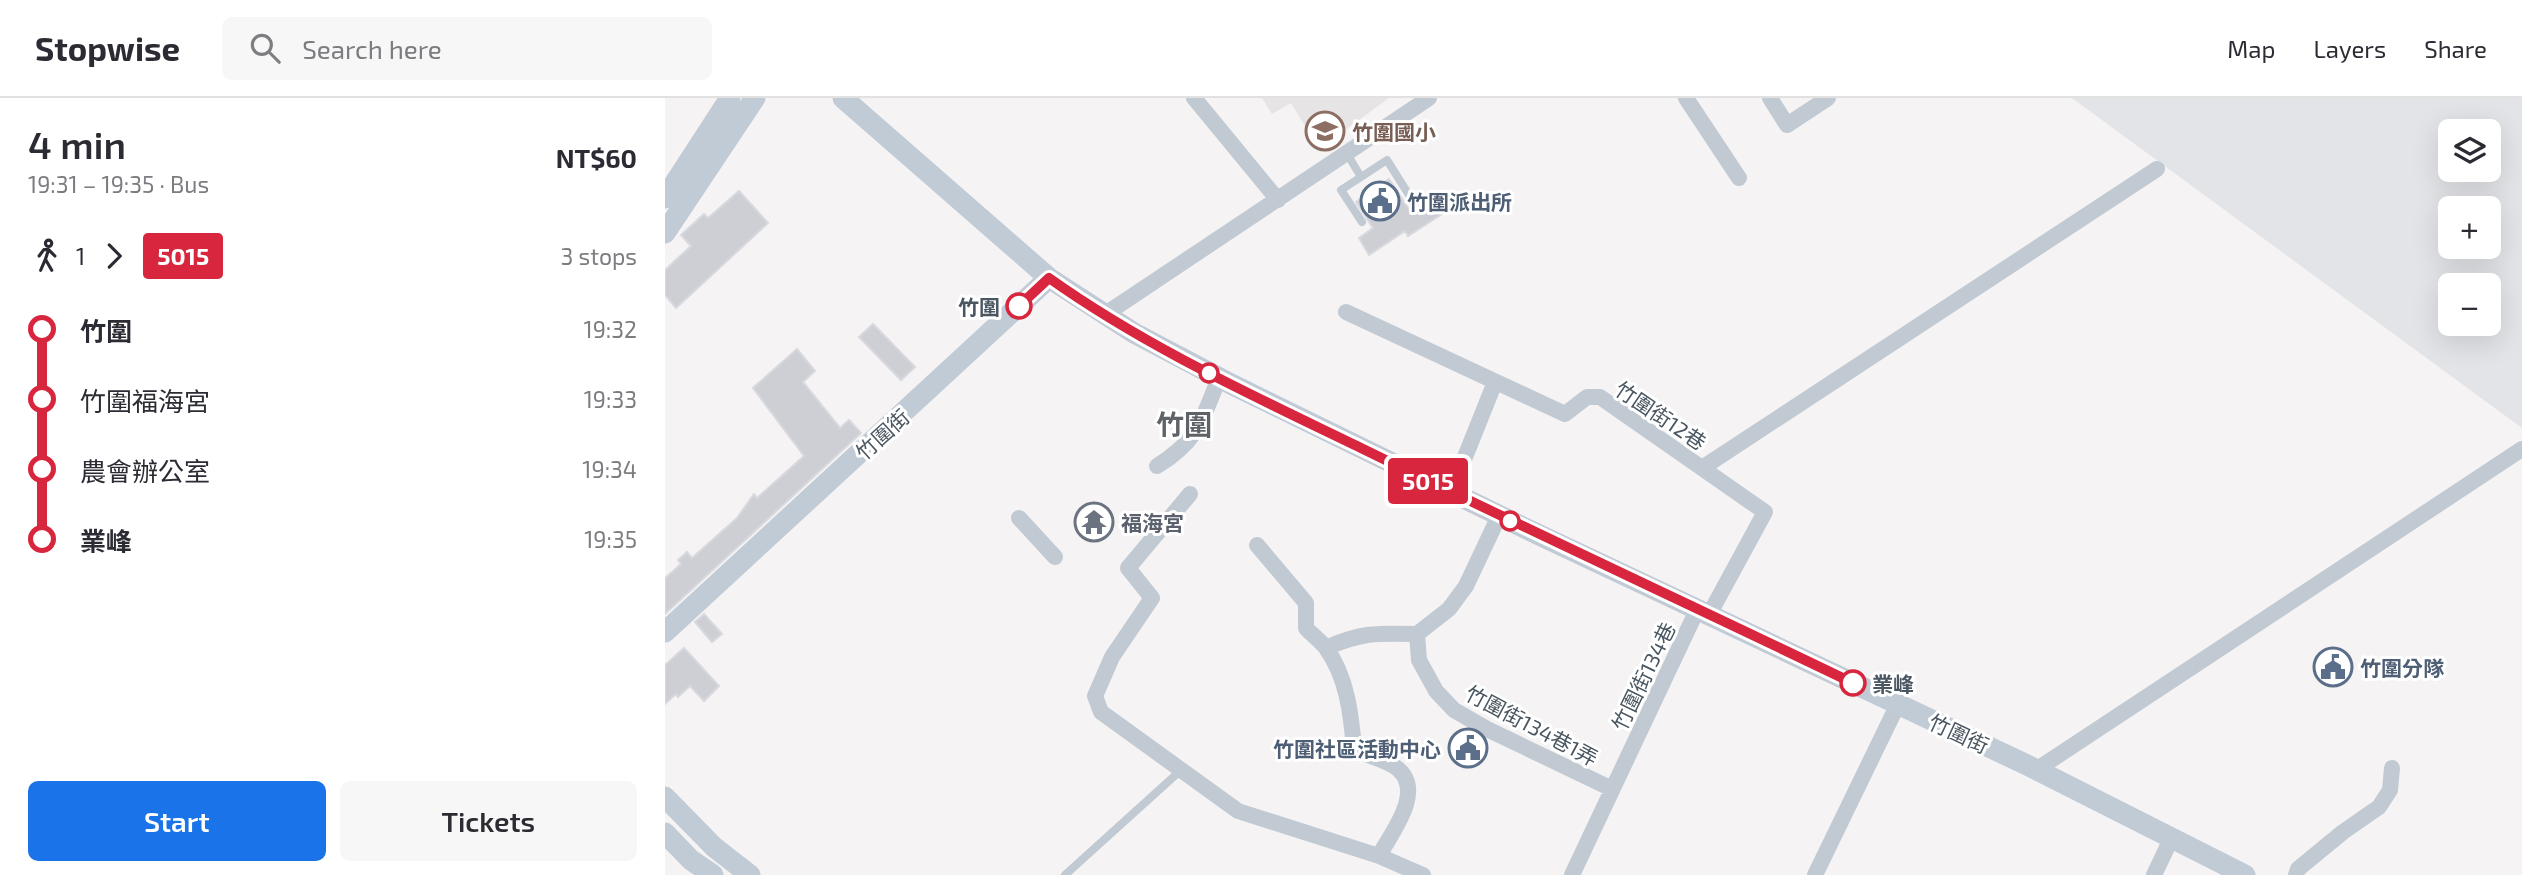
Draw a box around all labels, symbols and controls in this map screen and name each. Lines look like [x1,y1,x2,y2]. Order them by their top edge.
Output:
search box [222,17,712,80]
text: Stopwise [35,28,180,68]
icon: search [246,29,284,67]
text: Search here [302,33,442,64]
text: Map [2227,34,2275,63]
text: Layers [2313,34,2386,63]
text: Share [2424,34,2487,63]
school or university icon: 竹圍國小 [1304,110,1346,152]
place label: 竹圍國小 [1352,119,1436,144]
map controls [2438,119,2501,336]
button: layers [2438,119,2501,182]
text: 4 min [28,121,126,167]
text: NT$60 [556,142,637,173]
text: 19:31 – 19:35 · Bus [28,170,209,198]
public building icon: 竹圍派出所 [1359,180,1401,222]
place label: 竹圍派出所 [1407,189,1512,214]
button: + [2438,196,2501,259]
icon: walk [28,237,66,275]
icon: forward [95,237,133,275]
text: 5015 [157,241,209,270]
text: 1 [76,242,85,270]
text: 3 stops [561,242,637,270]
button: − [2438,273,2501,336]
marker: 竹圍 [1006,293,1032,319]
place label: 竹圍 [958,294,1000,319]
text: 竹圍 [80,315,132,346]
text: 19:32 [584,315,637,343]
unlabelled marker [1199,363,1219,383]
street label: 竹圍街12巷 [1611,376,1711,454]
text: 竹圍福海宮 [80,385,210,416]
text: 19:33 [584,385,637,413]
street label: 竹圍街 [850,404,914,464]
district label: 竹圍 [1156,407,1212,441]
text: 農會辦公室 [80,455,210,486]
text: 19:34 [582,455,637,483]
line badge: 5015 [1379,458,1477,504]
text: 5015 [1402,466,1454,495]
temple icon: 福海宮 [1073,501,1115,543]
place label: 福海宮 [1121,510,1184,535]
unlabelled marker [1500,511,1520,531]
text: 業峰 [80,525,132,556]
text: 19:35 [584,525,637,553]
street label: 竹圍街134巷 [1606,618,1680,734]
public building icon: 竹圍分隊 [2312,646,2354,688]
place label: 竹圍分隊 [2360,655,2445,680]
marker: 業峰 [1840,670,1866,696]
place label: 業峰 [1872,671,1914,696]
street label: 竹圍街134巷1弄 [1462,680,1602,770]
street label: 竹圍街 [1925,708,1993,758]
public building icon: 竹圍社區活動中心 [1447,727,1489,769]
place label: 竹圍社區活動中心 [1273,736,1441,761]
button: Start [28,781,326,861]
button: Tickets [340,781,637,861]

